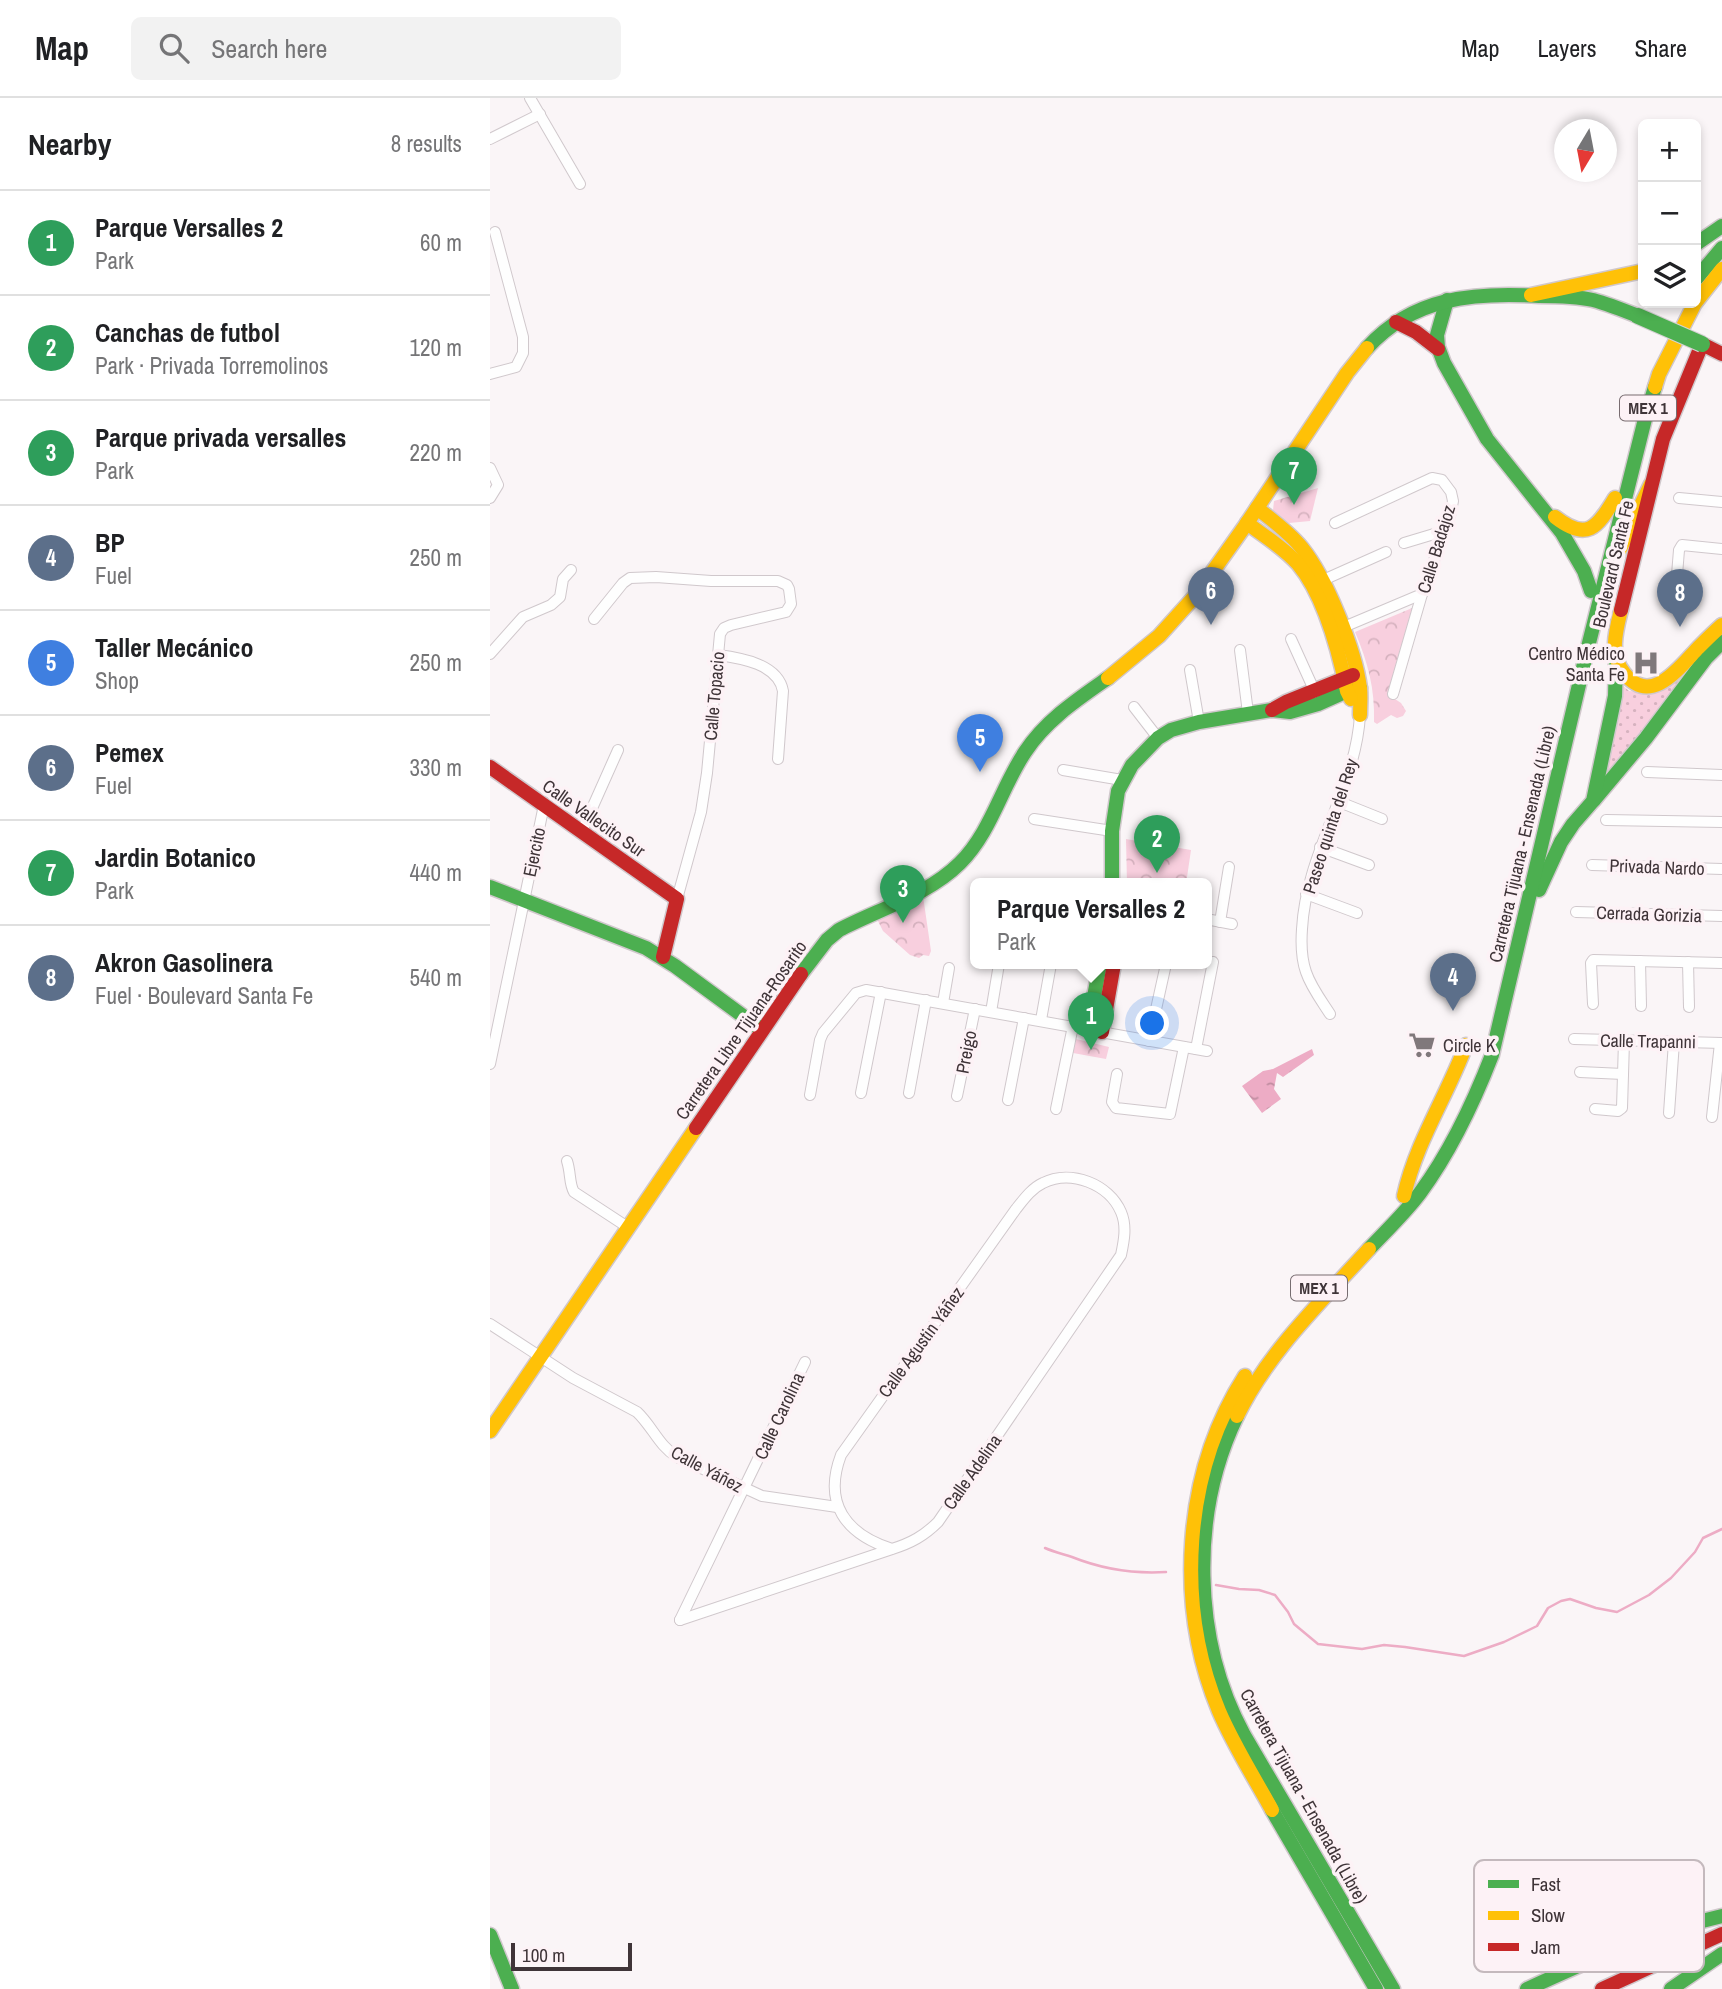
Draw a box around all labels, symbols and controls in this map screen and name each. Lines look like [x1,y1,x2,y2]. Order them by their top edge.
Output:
search box [131,17,621,80]
text: Map [35,26,89,70]
icon: search [155,29,193,67]
text: Search here [211,31,327,66]
text: Map [1461,32,1499,64]
text: Layers [1537,32,1596,64]
text: Share [1634,32,1687,64]
north arrow [1554,119,1617,182]
map controls [1638,119,1701,308]
button: + [1638,119,1701,182]
text: Nearby [28,124,111,164]
text: 8 results [391,128,462,159]
button: − [1638,182,1701,245]
text: Parque Versalles 2 [95,210,283,245]
text: 1 [46,227,56,258]
text: 60 m [420,227,462,258]
text: Park [95,245,134,276]
button: layers [1638,245,1701,308]
text: Canchas de futbol [95,315,280,350]
text: 2 [46,332,56,363]
text: 120 m [410,332,462,363]
text: Park · Privada Torremolinos [95,350,328,381]
road number: MEX 1 [1620,396,1676,420]
text: Parque privada versalles [95,420,346,455]
text: 3 [46,437,56,468]
text: 220 m [410,437,462,468]
pin: 7 [1271,447,1317,505]
text: Park [95,455,134,486]
street label: Boulevard Santa Fe [1586,498,1640,630]
street label: Calle Badajoz [1411,502,1461,596]
text: BP [95,525,125,560]
text: 4 [46,542,56,573]
text: 250 m [410,542,462,573]
text: Fuel [95,560,132,591]
pin: 6 [1188,567,1234,625]
pin: 8 [1657,569,1703,627]
text: Taller Mecánico [95,630,253,665]
place label: Centro Médico Santa Fe [1528,641,1625,687]
text: 5 [46,647,56,678]
text: 250 m [410,647,462,678]
hospital icon: Centro Médico Santa Fe [1631,648,1661,678]
street label: Calle Topacio [698,650,730,742]
text: Shop [95,665,139,696]
pin: 5 [957,714,1003,772]
street label: Carretera Tijuana - Ensenada (Libre) [1483,723,1561,965]
text: Pemex [95,735,164,770]
text: 6 [46,752,56,783]
text: 330 m [410,752,462,783]
street label: Paseo quinta del Rey [1296,754,1364,897]
text: Fuel [95,770,132,801]
street label: Calle Vallecito Sur [538,773,651,863]
pin: 2 [1134,815,1180,873]
street label: Ejercito [517,825,551,879]
text: Jardin Botanico [95,840,256,875]
street label: Privada Nardo [1609,853,1705,881]
text: 7 [46,857,56,888]
text: 440 m [410,857,462,888]
pin: 3 [880,865,926,923]
text: Park [95,875,134,906]
popup [970,878,1212,969]
text: Parque Versalles 2 [997,891,1185,926]
street label: Cerrada Gorizia [1596,900,1702,928]
text: Park [997,926,1036,957]
street label: Carretera Libre Tijuana-Rosarito [670,935,812,1125]
text: Akron Gasolinera [95,945,273,980]
pin: 4 [1430,953,1476,1011]
text: 8 [46,962,56,993]
text: 540 m [410,962,462,993]
text: Fuel · Boulevard Santa Fe [95,980,313,1011]
pin: 1 [1068,992,1114,1050]
your location [1135,1006,1169,1040]
street label: Preigo [950,1028,982,1076]
street label: Calle Trapanni [1600,1028,1696,1054]
supermarket icon: Circle K [1407,1030,1437,1060]
place label: Circle K [1443,1033,1496,1058]
road number: MEX 1 [1291,1276,1347,1300]
street label: Calle Agustin Yáñez [872,1281,970,1403]
street label: Calle Carolina [748,1368,810,1464]
street label: Calle Adelina [937,1429,1007,1515]
street label: Calle Yáñez [667,1440,747,1498]
street label: Carretera Tijuana - Ensenada (Libre) [1234,1684,1374,1908]
legend [1474,1860,1704,1972]
text: Fast [1531,1871,1561,1897]
text: Slow [1531,1902,1566,1928]
text: Jam [1531,1934,1560,1960]
scale bar [511,1940,632,1972]
text: 100 m [522,1942,565,1968]

